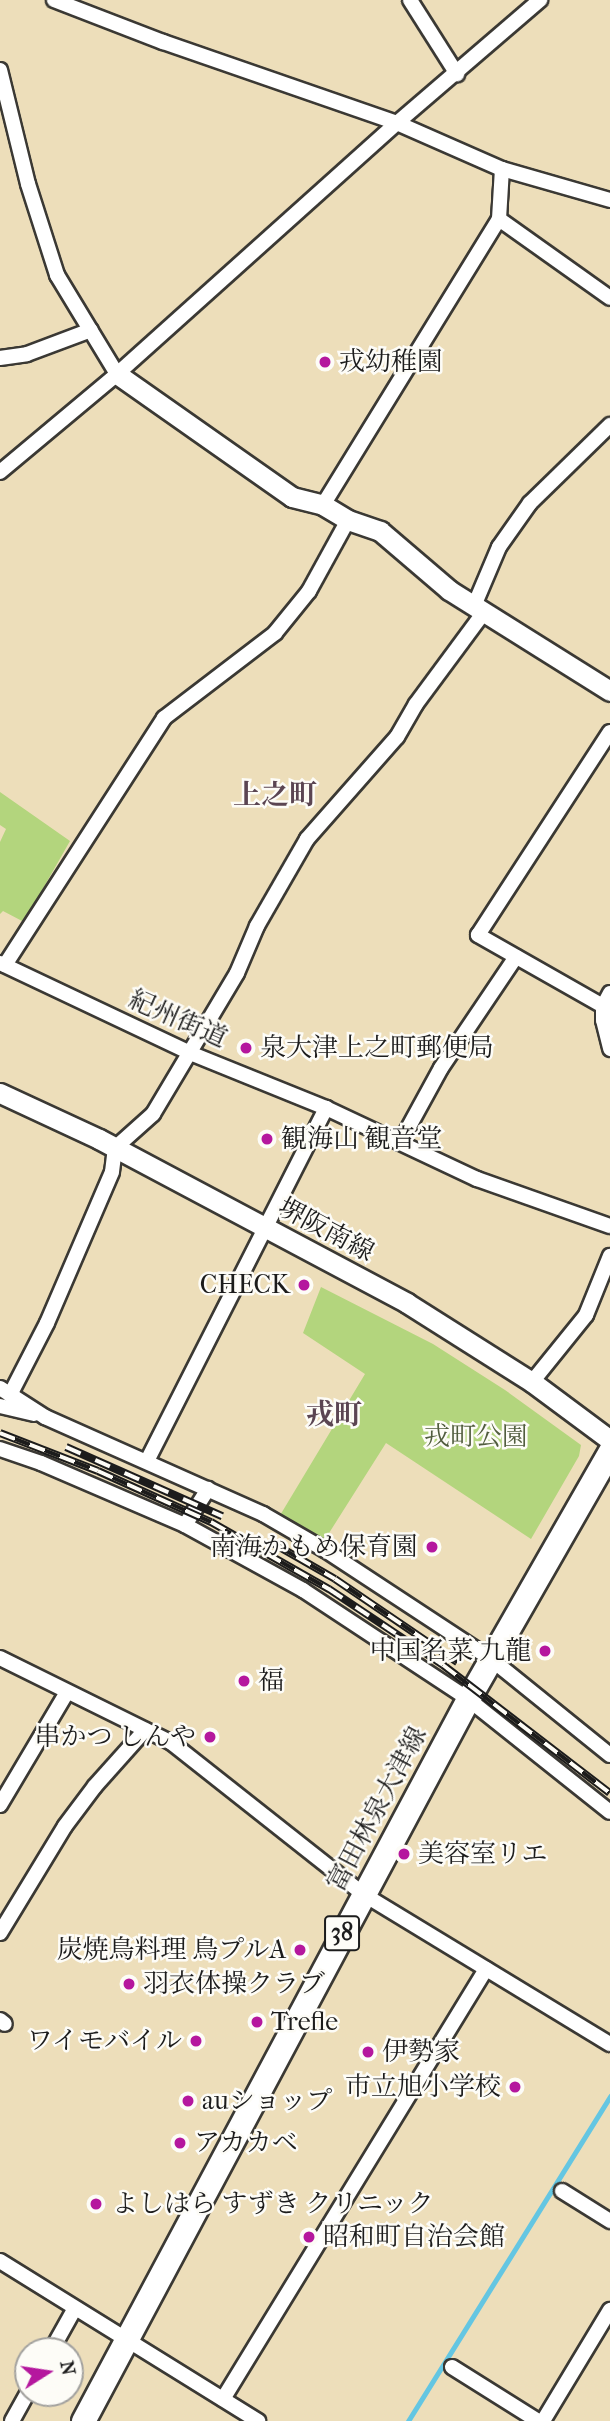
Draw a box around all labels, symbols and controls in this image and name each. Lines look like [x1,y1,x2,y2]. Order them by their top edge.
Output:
place label: 戎幼稚園 [339,346,443,378]
marker: 戎幼稚園 [317,354,333,370]
district label: 上之町 [233,778,317,812]
street label: 紀州街道 [124,984,232,1054]
place label: 泉大津上之町郵便局 [260,1032,494,1064]
marker: 泉大津上之町郵便局 [238,1040,254,1056]
place label: 観海山 観音堂 [281,1123,443,1155]
marker: 観海山 観音堂 [259,1131,275,1147]
street label: 堺阪南線 [273,1192,379,1268]
place label: CHECK [200,1269,290,1301]
marker: CHECK [296,1277,312,1293]
district label: 戎町 [306,1398,362,1432]
park label: 戎町公園 [424,1421,528,1453]
place label: 南海かもめ保育園 [210,1531,418,1563]
marker: 南海かもめ保育園 [424,1539,440,1555]
place label: 中国名菜 九龍 [369,1635,531,1667]
marker: 中国名菜 九龍 [537,1643,553,1659]
place label: 福 [258,1665,284,1697]
marker: 福 [236,1673,252,1689]
place label: 串かつ しんや [34,1721,196,1753]
street label: 富田林泉大津線 [321,1721,433,1897]
marker: 串かつ しんや [202,1729,218,1745]
place label: 美容室リエ [418,1838,548,1870]
marker: 美容室リエ [396,1846,412,1862]
road number: 38 [323,1912,361,1954]
place label: 炭焼鳥料理 鳥プルA [56,1934,286,1966]
marker: 炭焼鳥料理 鳥プルA [292,1942,308,1958]
place label: 羽衣体操クラブ [143,1968,325,2000]
marker: 羽衣体操クラブ [121,1976,137,1992]
place label: Trefle [271,2006,338,2038]
marker: Trefle [249,2014,265,2030]
place label: ワイモバイル [26,2025,182,2057]
marker: ワイモバイル [188,2033,204,2049]
place label: 伊勢家 [382,2036,460,2068]
marker: 伊勢家 [360,2044,376,2060]
place label: 市立旭小学校 [345,2071,501,2103]
marker: 市立旭小学校 [507,2079,523,2095]
place label: auショップ [202,2085,333,2117]
marker: auショップ [180,2093,196,2109]
place label: アカカベ [194,2127,298,2159]
marker: アカカベ [172,2135,188,2151]
place label: よしはら すずき クリニック [112,2188,435,2220]
marker: よしはら すずき クリニック [86,2194,106,2214]
place label: 昭和町自治会館 [323,2221,505,2253]
marker: 昭和町自治会館 [301,2229,317,2245]
north arrow [14,2337,84,2407]
text: N [55,2359,80,2377]

